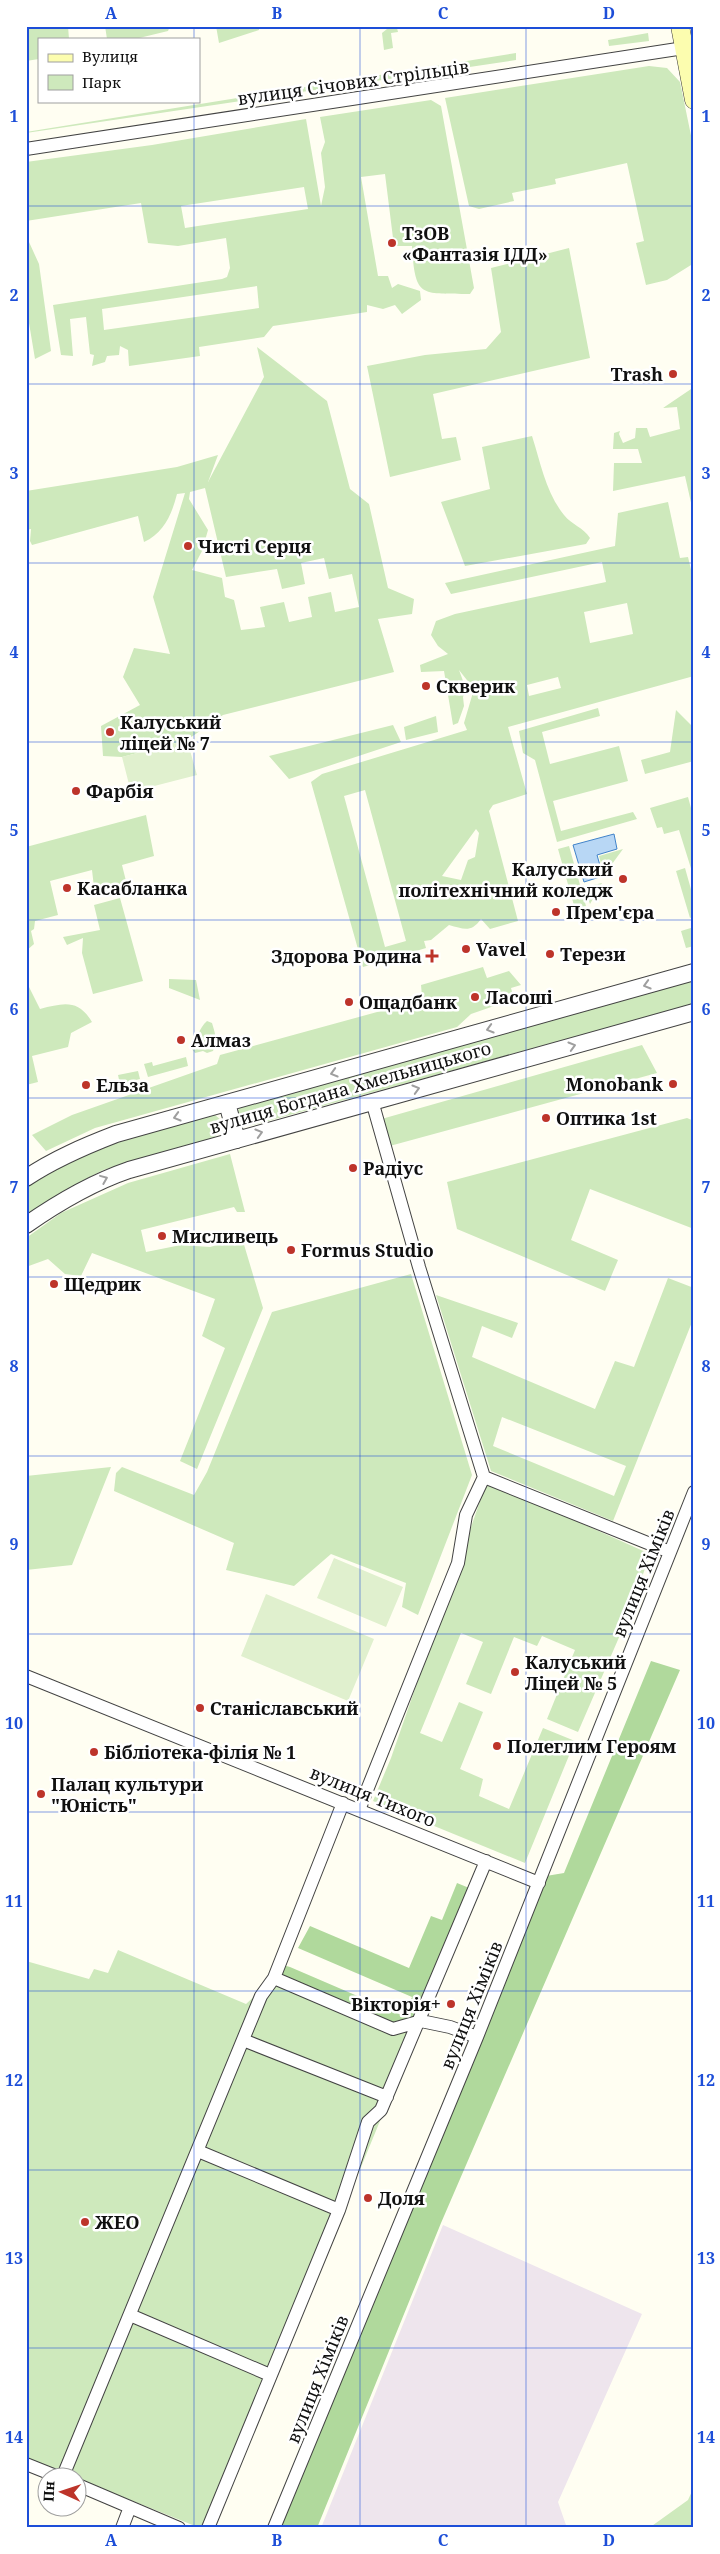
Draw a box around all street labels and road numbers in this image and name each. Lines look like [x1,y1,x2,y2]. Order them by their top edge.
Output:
street label: вулиця Січових Стрільців [236,54,470,110]
street label: вулиця Богдана Хмельницького [206,1035,494,1139]
street label: вулиця Хіміків [606,1505,680,1641]
street label: вулиця Тихого [307,1760,439,1832]
street label: вулиця Хіміків [434,1937,508,2073]
street label: вулиця Хіміків [280,2311,354,2447]

